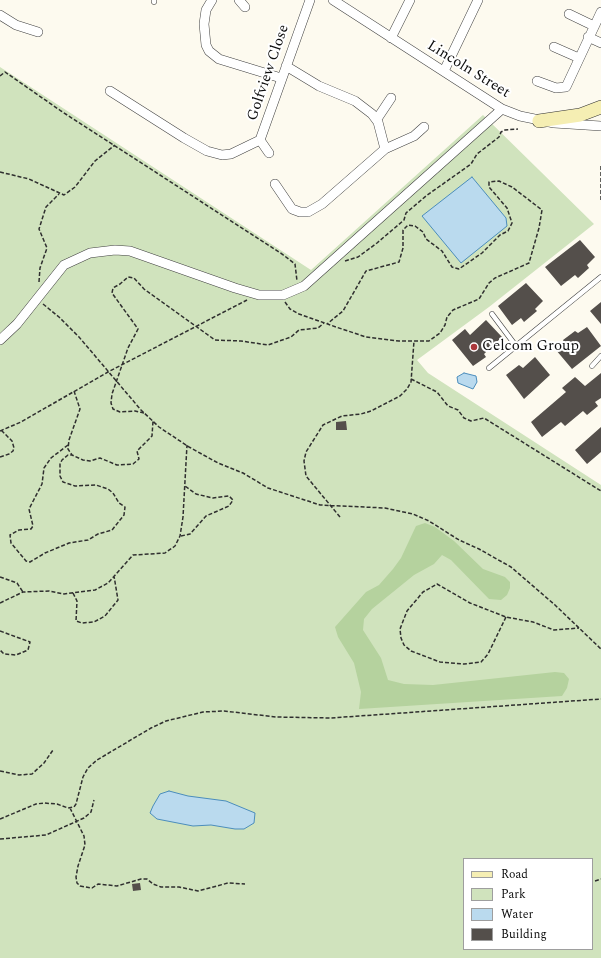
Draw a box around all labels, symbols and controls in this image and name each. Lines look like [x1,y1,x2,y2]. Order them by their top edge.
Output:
street label: Golfview Close [244,23,294,123]
street label: Lincoln Street [423,37,513,103]
place label: Celcom Group [482,338,579,356]
marker: Celcom Group [469,342,479,352]
legend [463,858,593,950]
text: Road [501,865,528,884]
text: Park [501,885,526,904]
text: Water [501,905,533,924]
text: Building [501,925,547,944]

